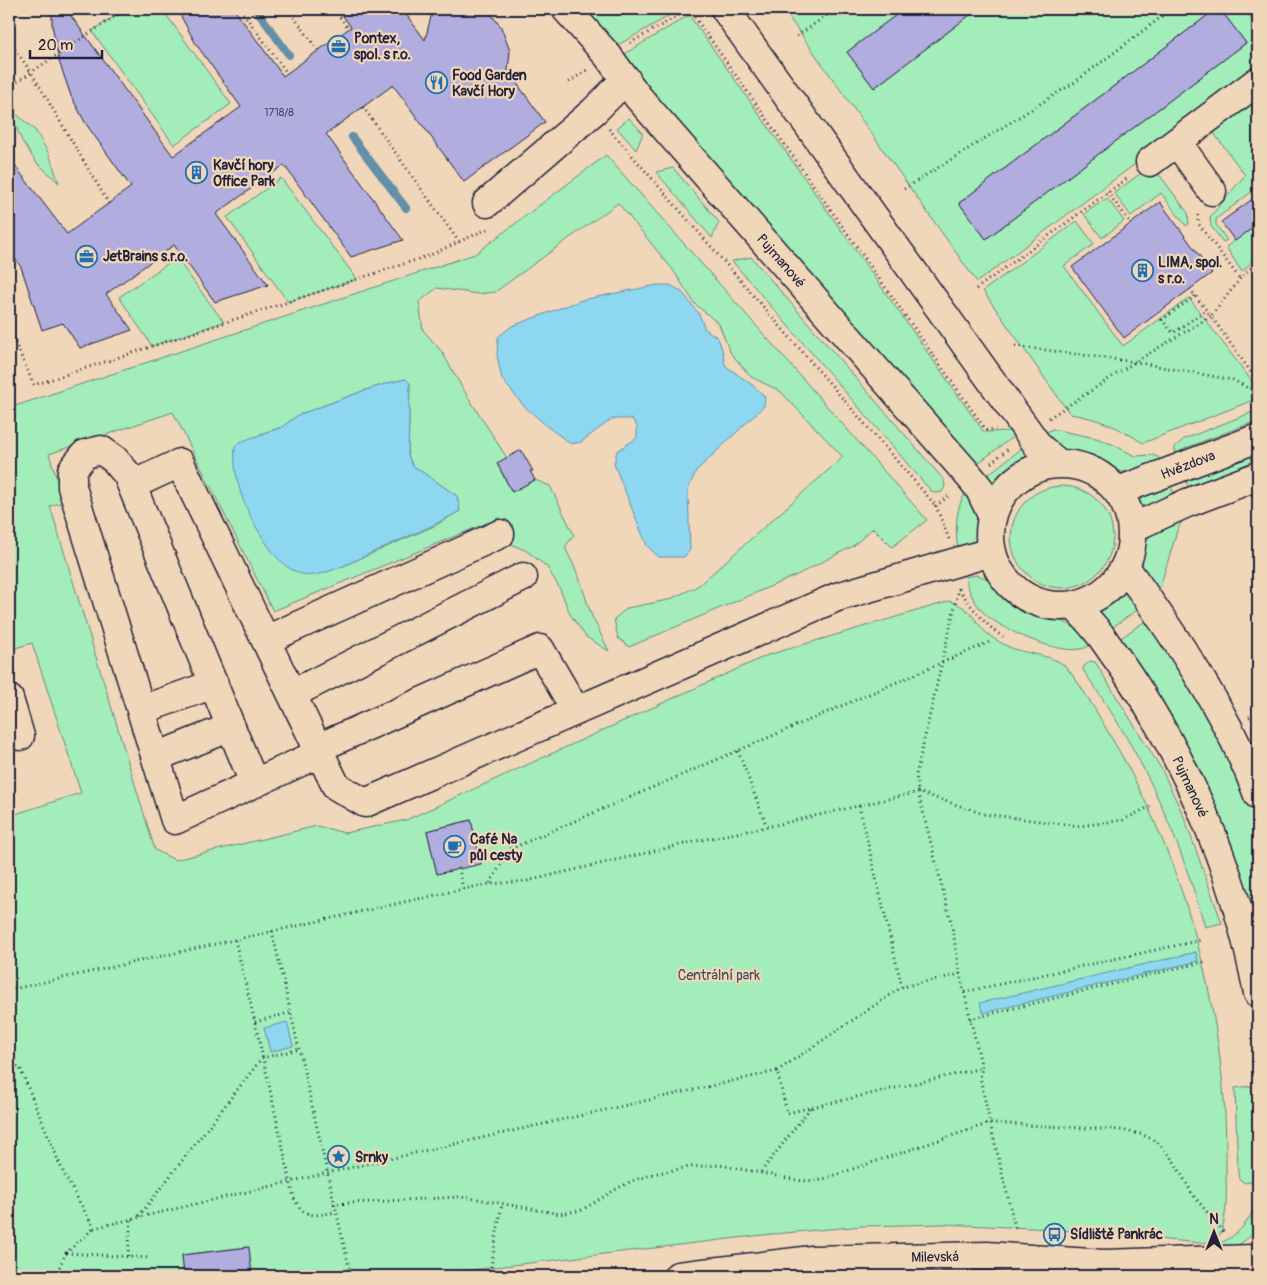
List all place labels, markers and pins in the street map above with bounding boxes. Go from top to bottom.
place label: Pontex, spol. s r.o. [354,30,411,63]
office icon: Pontex, spol. s r.o. [326,34,350,58]
place label: Food Garden Kavčí Hory [452,67,527,100]
restaurant icon: Food Garden Kavčí Hory [424,71,448,95]
place label: Kavčí hory Office Park [213,157,275,190]
building icon: Kavčí hory Office Park [185,161,209,185]
office icon: JetBrains s.r.o. [75,244,99,268]
place label: JetBrains s.r.o. [103,248,188,265]
place label: LIMA, spol. s r.o. [1158,254,1222,287]
building icon: LIMA, spol. s r.o. [1130,258,1154,282]
place label: Café Na půl cesty [470,831,522,864]
cafe icon: Café Na půl cesty [442,835,466,859]
place icon: Srnky [327,1145,351,1169]
place label: Srnky [355,1149,388,1166]
bus stop icon: Sídliště Pankrác [1042,1222,1066,1246]
place label: Sídliště Pankrác [1070,1226,1163,1243]

